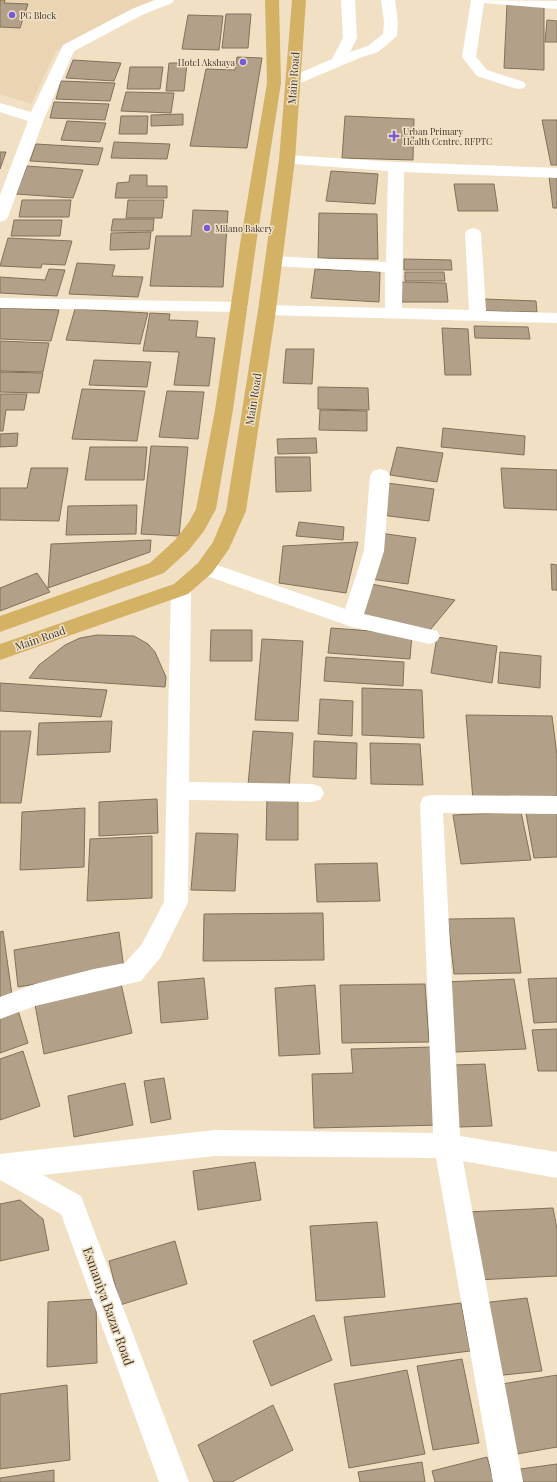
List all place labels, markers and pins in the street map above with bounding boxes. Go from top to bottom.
place label: PG Block [20,9,56,21]
marker: PG Block [7,10,17,20]
place label: Hotel Akshaya [178,56,236,68]
marker: Hotel Akshaya [238,57,248,67]
place label: Urban Primary Health Centre, RFPTC [403,125,492,147]
marker: Urban Primary Health Centre, RFPTC [388,130,400,142]
place label: Milano Bakery [215,222,273,234]
marker: Milano Bakery [202,223,212,233]

